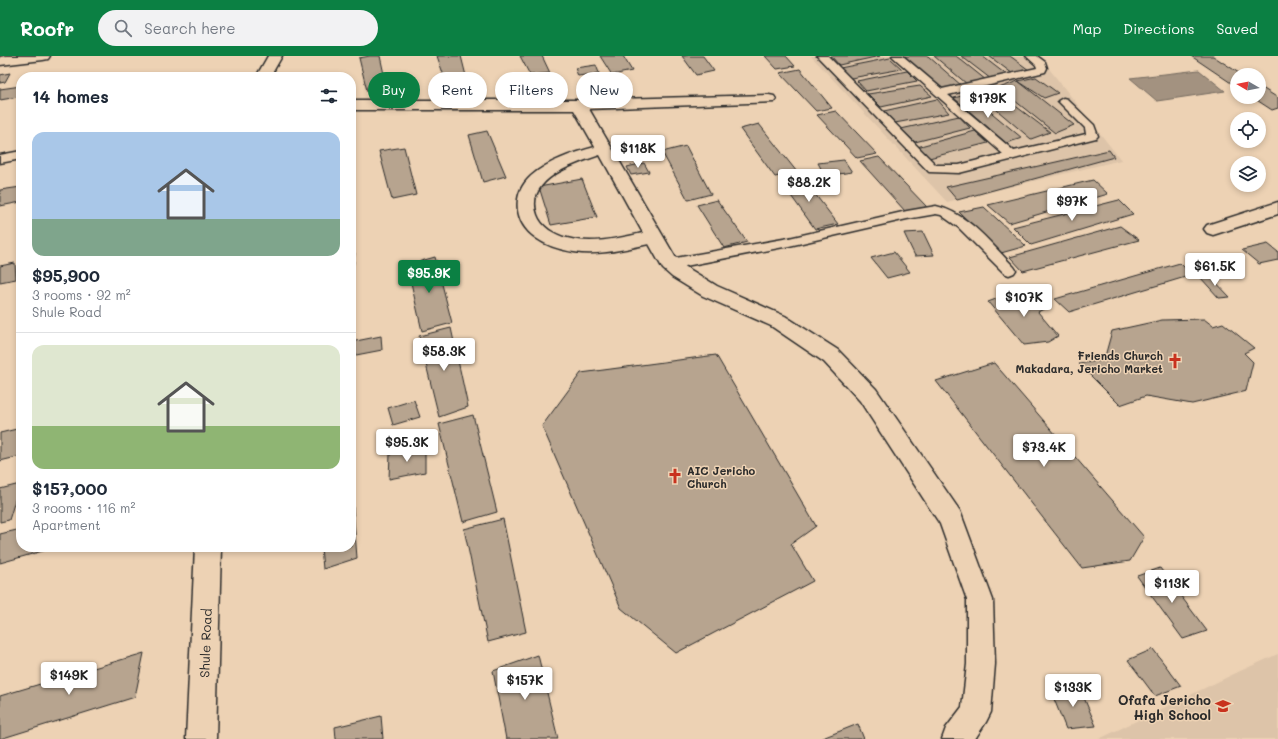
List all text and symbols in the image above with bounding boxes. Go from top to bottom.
search box [98,10,378,46]
text: Roofr [20,16,74,41]
icon: search [112,17,134,39]
text: Search here [144,18,236,38]
text: Map [1073,19,1101,38]
text: Directions [1123,19,1194,38]
text: Saved [1216,19,1258,38]
north arrow [1230,68,1266,104]
map controls [1230,68,1266,192]
chip: Buy [368,72,420,108]
chip: Rent [428,72,487,108]
chip: Filters [495,72,568,108]
chip: New [576,72,633,108]
text: 14 homes [32,85,109,107]
icon: filters [318,85,340,107]
pin: $179K [960,85,1016,119]
text: $179K [969,89,1007,106]
button: locate [1230,112,1266,148]
pin: $118K [610,135,666,169]
text: $118K [620,139,656,156]
button: layers [1230,156,1266,192]
icon: home [150,158,222,230]
pin: $88.2K [776,169,842,203]
text: $88.2K [787,173,831,190]
pin: $97K [1048,188,1096,222]
text: $97K [1056,192,1088,209]
pin: $61.5K [1182,253,1248,287]
text: $61.5K [1194,257,1236,274]
pin: $95.9K [396,260,462,294]
text: $95,900 [32,264,100,286]
text: $95.9K [407,264,451,281]
pin: $107K [996,284,1052,318]
text: 3 rooms · 92 m² [32,286,131,303]
text: $107K [1005,288,1043,305]
text: Shule Road [32,303,102,320]
pin: $58.3K [411,338,477,372]
text: $58.3K [422,342,466,359]
place label: Friends Church Makadara, Jericho Market [1016,348,1163,376]
church icon: Friends Church Makadara, Jericho Market [1166,352,1184,370]
icon: home [150,371,222,443]
pin: $95.3K [374,429,440,463]
text: $95.3K [385,433,429,450]
pin: $73.4K [1011,434,1077,468]
text: $73.4K [1022,438,1066,455]
place label: AIC Jericho Church [687,463,756,491]
church icon: AIC Jericho Church [666,467,684,485]
text: $157,000 [32,477,107,499]
text: 3 rooms · 116 m² [32,499,135,516]
text: Apartment [32,516,101,533]
pin: $113K [1144,570,1200,604]
text: $113K [1154,574,1190,591]
street label: Shule Road [195,608,215,678]
pin: $149K [41,662,97,696]
text: $149K [50,666,88,683]
pin: $157K [497,667,553,701]
text: $157K [506,671,544,688]
pin: $133K [1045,674,1101,708]
text: $133K [1054,678,1092,695]
place label: Ofafa Jericho High School [1118,691,1211,723]
school or university icon: Ofafa Jericho High School [1214,697,1232,715]

